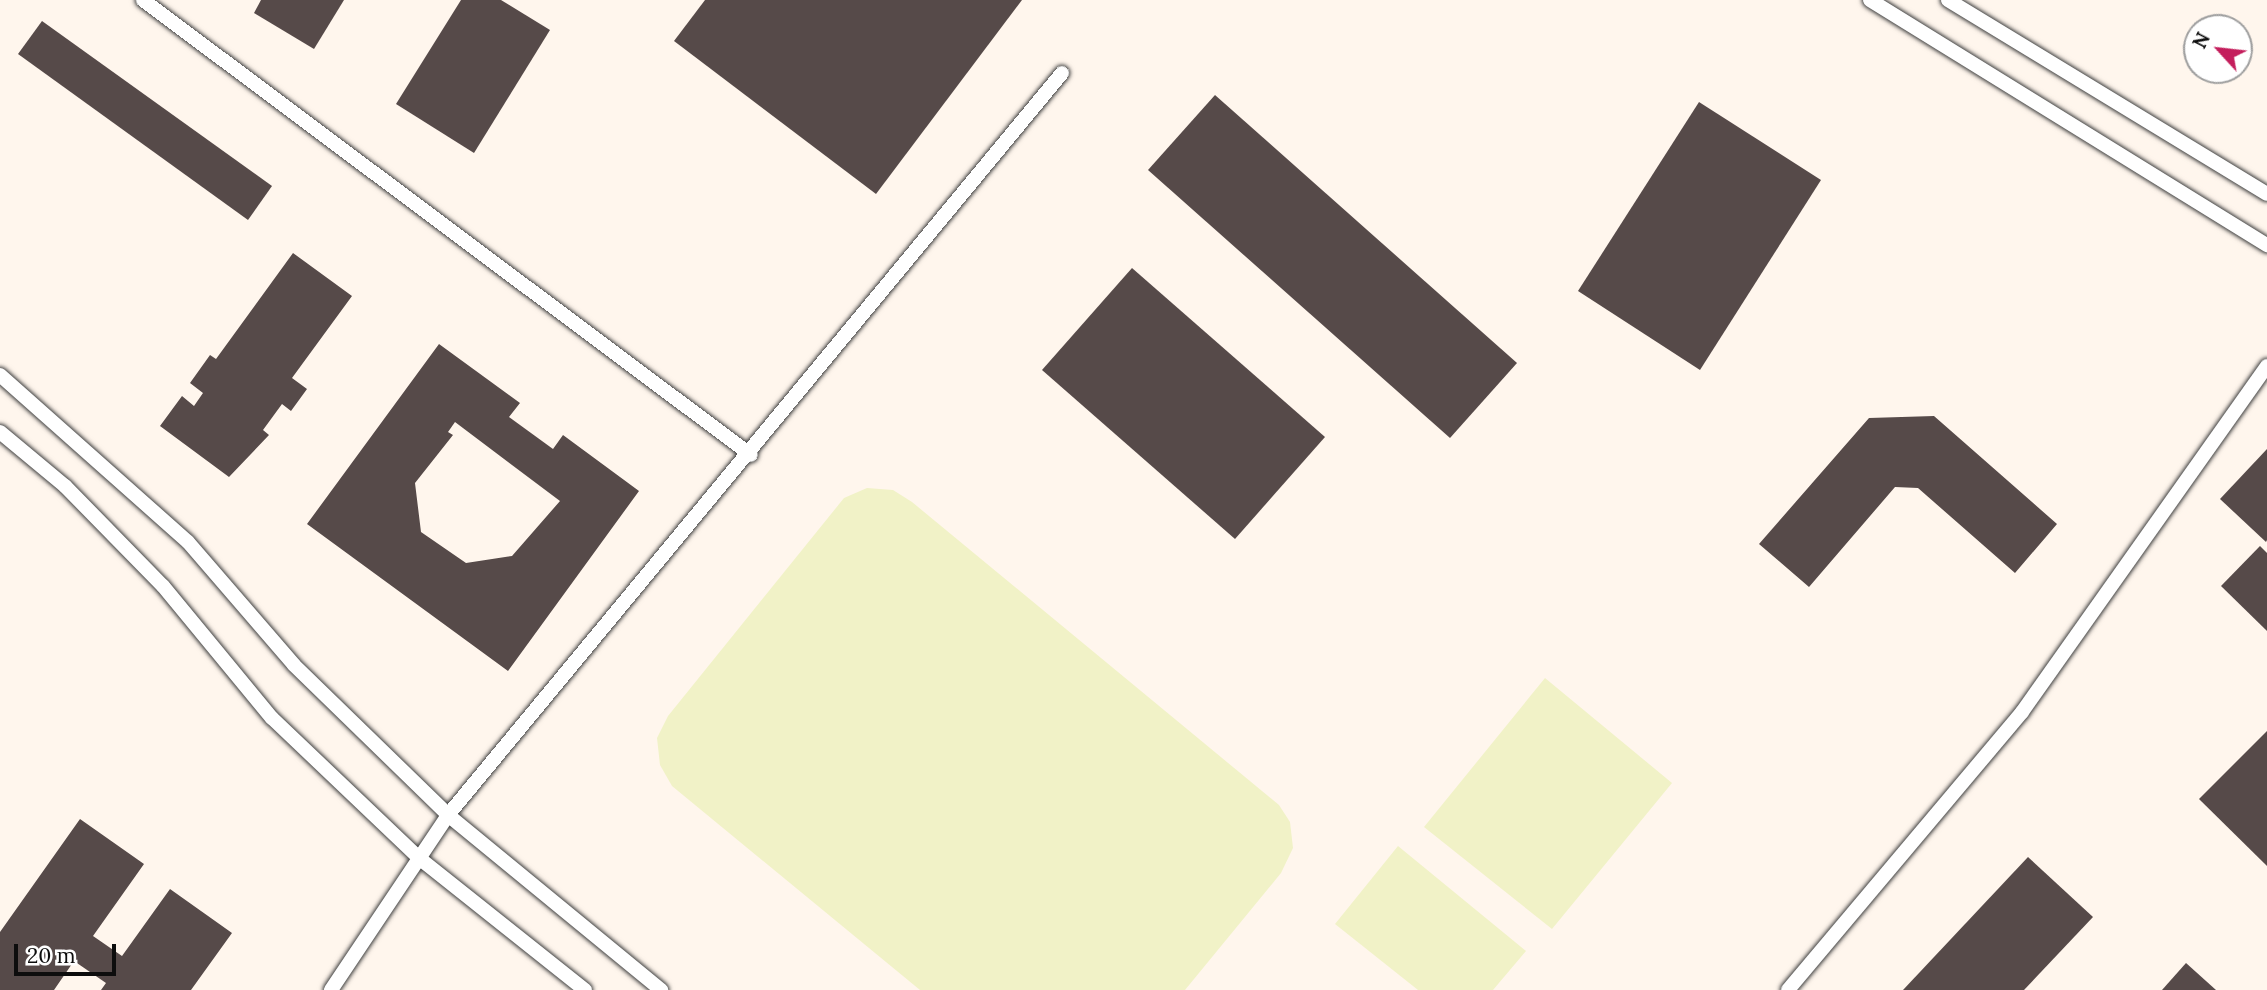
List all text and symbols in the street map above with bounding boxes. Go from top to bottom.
north arrow [2183,14,2253,84]
text: N [2187,28,2215,52]
scale bar [18,930,119,974]
text: 20 m [27,942,76,969]

